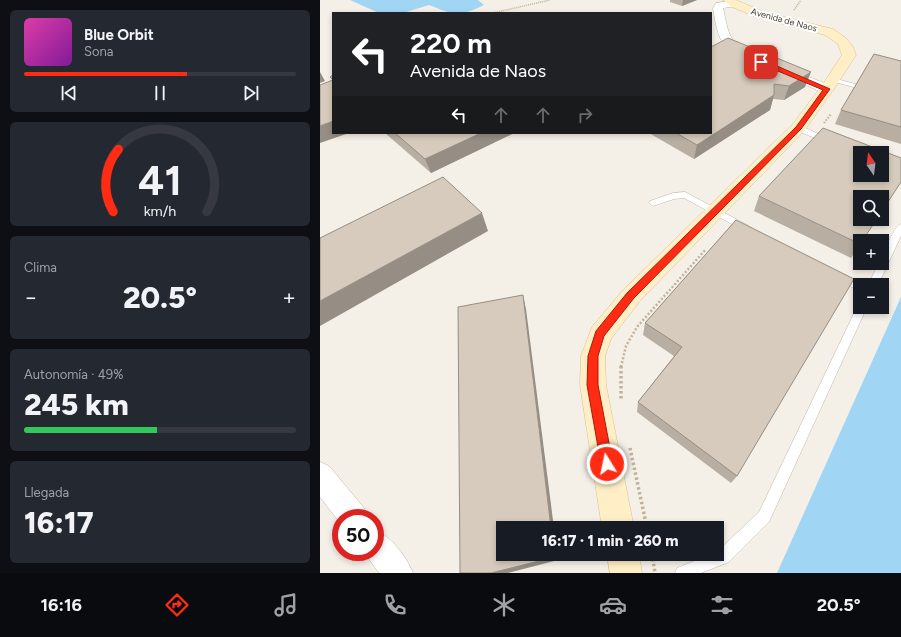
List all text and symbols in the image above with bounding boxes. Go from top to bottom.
street label: Avenida de Naos [750,5,818,34]
text: Blue Orbit [84,26,154,44]
text: 220 m [410,26,492,60]
icon: left [344,28,396,80]
text: Sona [84,44,113,59]
pin [744,45,778,79]
icon: arrive [750,51,772,73]
text: Avenida de Naos [410,60,546,82]
icon: previous [58,82,80,104]
icon: pause [149,82,171,104]
icon: next [240,82,262,104]
icon: left [448,104,470,126]
icon: ahead [490,104,512,126]
icon: ahead [532,104,554,126]
icon: right [574,104,596,126]
north arrow [853,146,889,182]
map controls [853,146,889,314]
text: 41 [138,155,182,205]
button: search [853,190,889,226]
text: km/h [144,202,176,220]
button: + [853,234,889,270]
text: Clima [24,260,57,275]
button: − [853,278,889,314]
text: 20.5° [123,279,197,316]
text: − [24,284,38,311]
text: + [282,284,296,311]
text: Autonomía · 49% [24,367,123,382]
text: 245 km [24,386,129,423]
position arrow [586,443,628,485]
text: Llegada [24,485,69,500]
text: 16:17 [24,504,94,541]
speed limit sign: 50 [332,509,384,561]
text: 16:17 · 1 min · 260 m [542,532,678,550]
icon: directions [163,591,191,619]
icon: music [272,591,300,619]
icon: phone [381,591,409,619]
icon: climate [490,591,518,619]
icon: car [599,591,627,619]
icon: filters [708,591,736,619]
text: 16:16 [40,594,82,616]
text: 20.5° [817,594,860,616]

